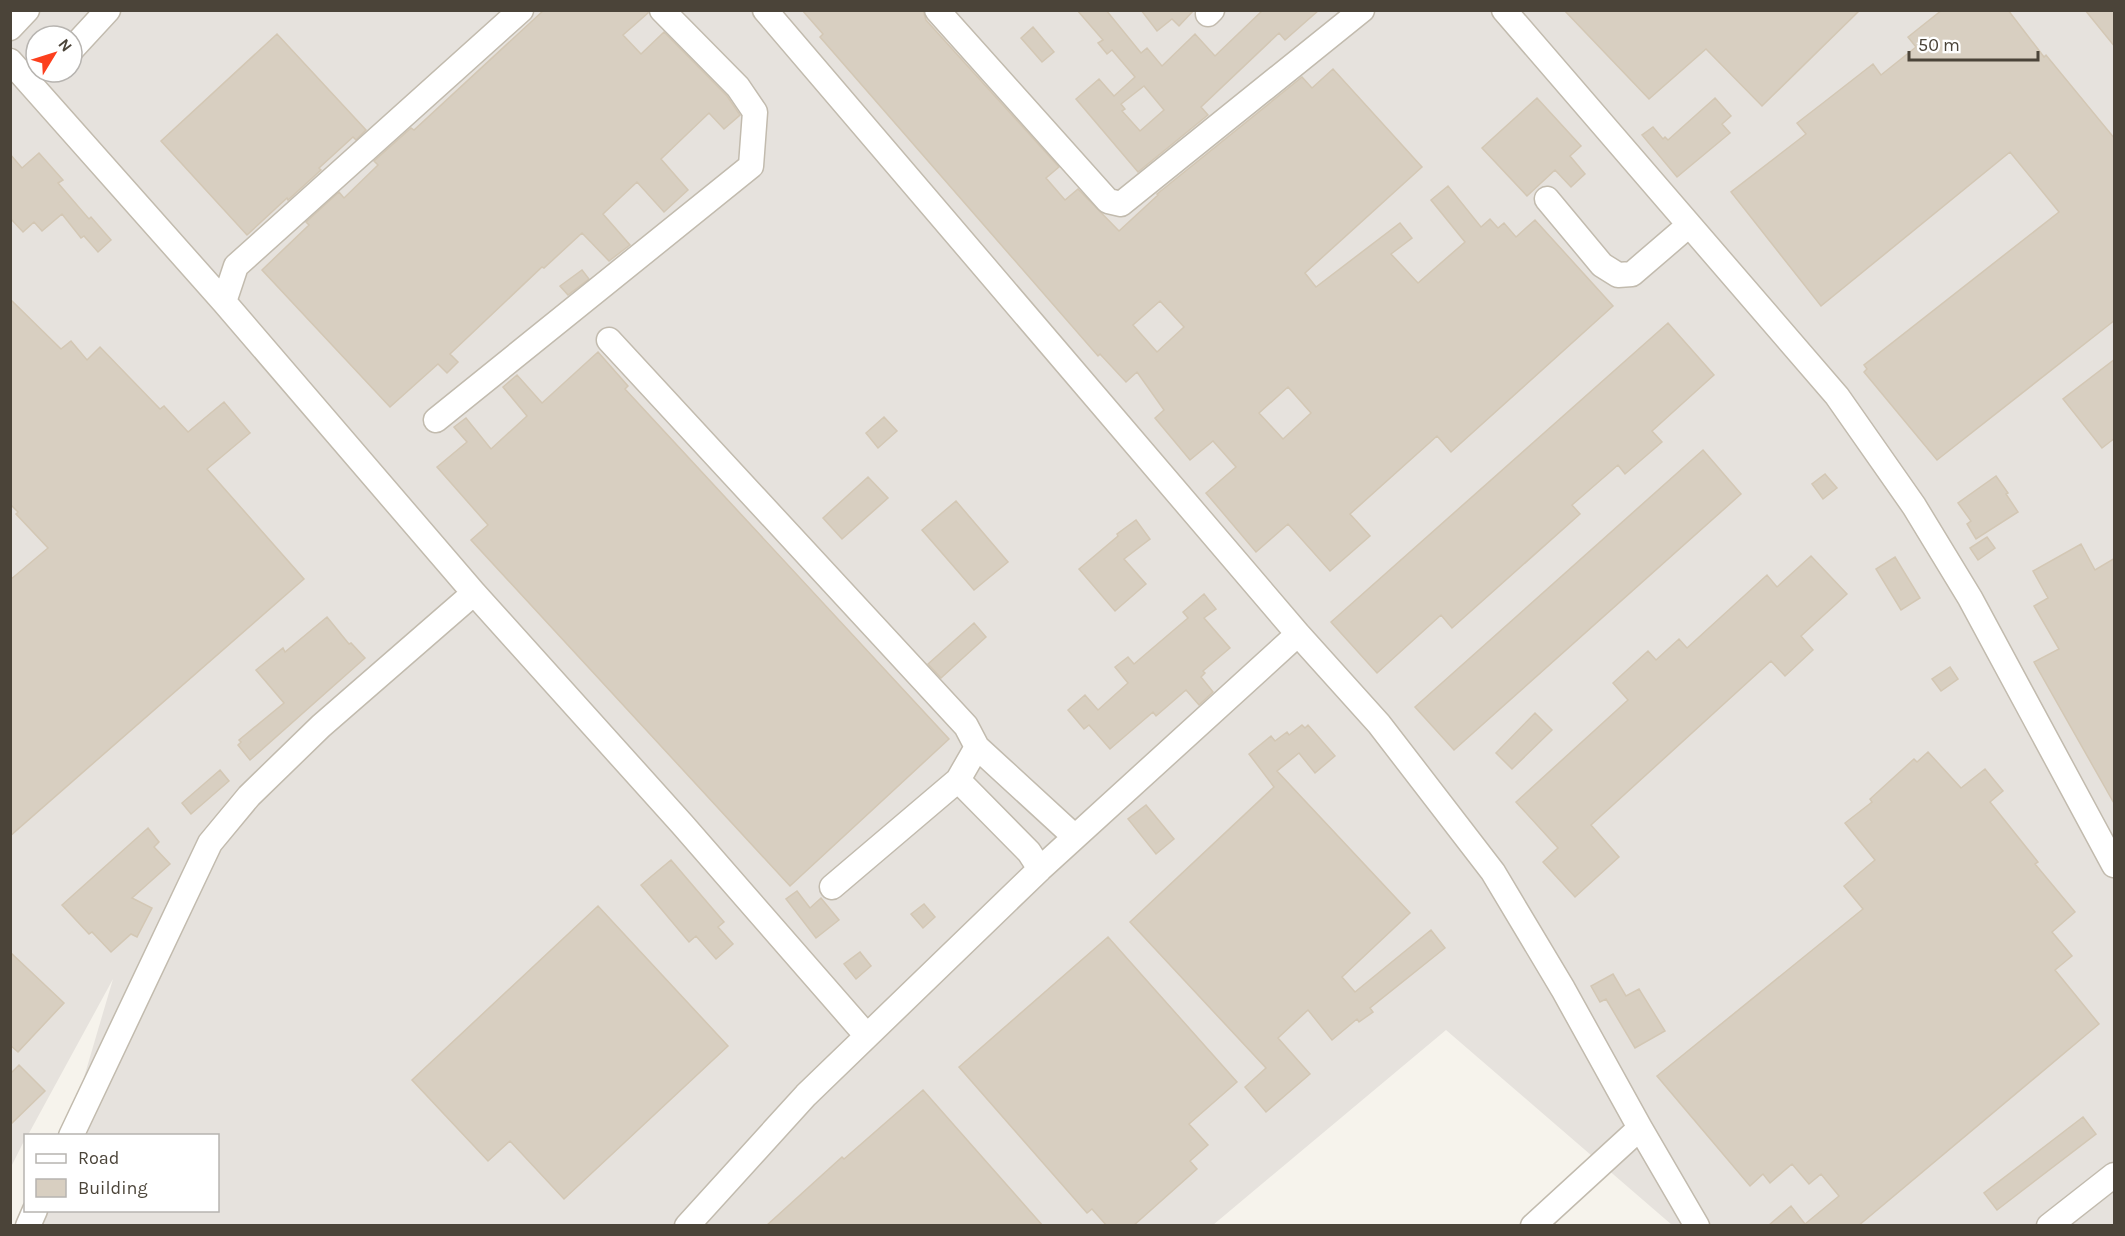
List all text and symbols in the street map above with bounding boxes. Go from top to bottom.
north arrow [24,24,84,84]
scale bar [1909,24,2038,62]
text: 50 m [1918,34,1960,56]
text: N [54,35,76,55]
legend [24,1134,219,1212]
text: Road [78,1147,119,1169]
text: Building [78,1177,148,1199]

